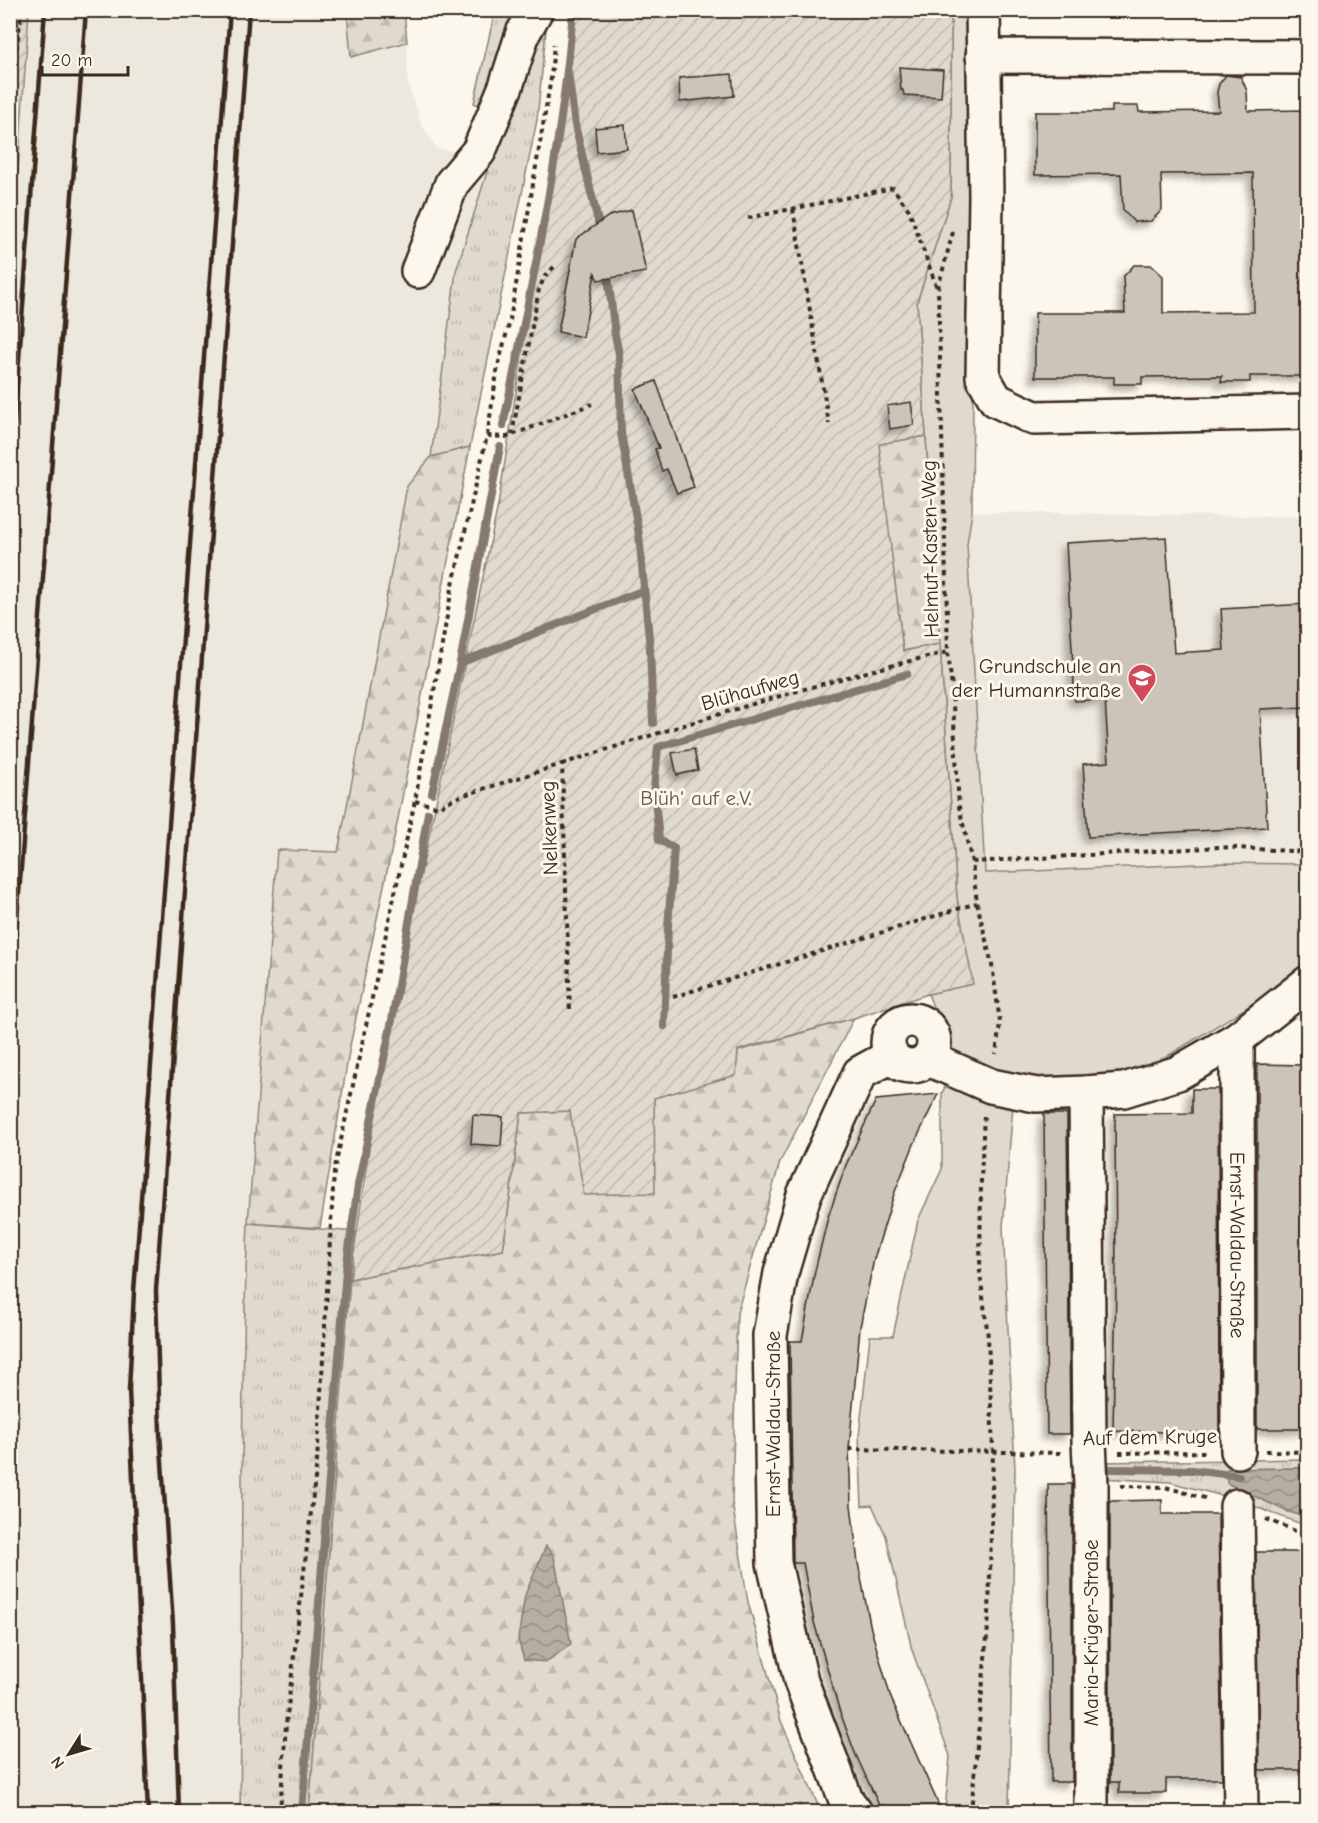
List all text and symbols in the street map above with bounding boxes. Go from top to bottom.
scale bar [42,39,128,77]
text: 20 m [51,50,92,71]
street label: Helmut-Kasten-Weg [916,460,944,638]
place label: Grundschule an der Humannstraße [952,654,1121,702]
school or university icon: Grundschule an der Humannstraße [1126,662,1158,704]
street label: Blühaufweg [698,665,802,715]
street label: Nelkenweg [535,780,563,876]
park label: Blüh' auf e.V. [640,786,752,810]
street label: Ernst-Waldau-Straße [1225,1152,1250,1338]
street label: Ernst-Waldau-Straße [761,1331,785,1517]
street label: Auf dem Kruge [1083,1424,1217,1450]
street label: Maria-Krüger-Straße [1079,1539,1103,1727]
north arrow [39,1724,99,1784]
text: N [47,1753,68,1772]

